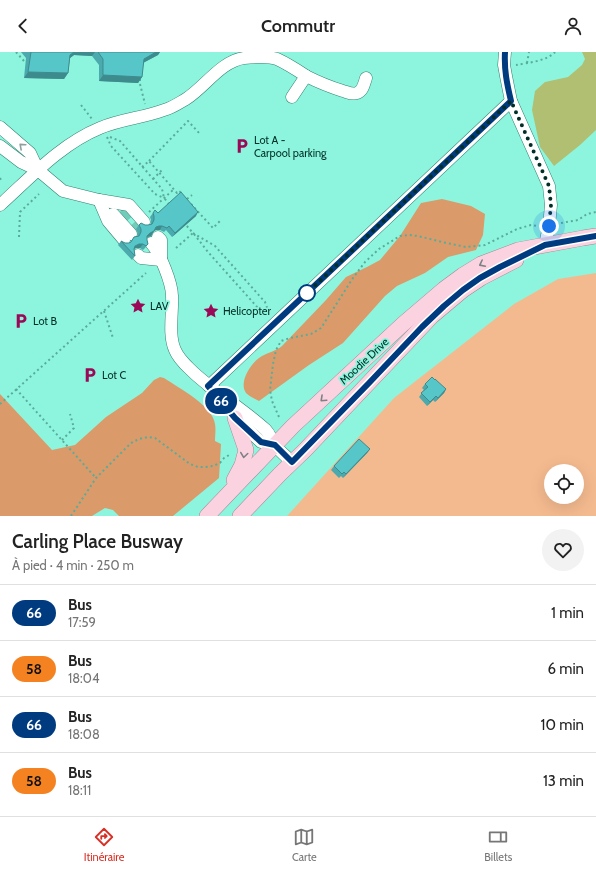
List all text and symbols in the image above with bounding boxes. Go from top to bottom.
icon: back [12,15,34,37]
text: Commutr [261,15,335,37]
icon: person [562,15,584,37]
place label: Lot A - Carpool parking [254,133,327,160]
parking icon: Lot A - Carpool parking [233,137,251,155]
one-way arrow [19,143,27,151]
your location [539,216,559,236]
one-way arrow [479,260,486,267]
unlabelled marker [298,284,316,302]
place icon: LAV [129,297,147,315]
place label: LAV [150,299,169,313]
place icon: Helicopter [202,302,220,320]
place label: Helicopter [223,304,271,318]
parking icon: Lot B [12,312,30,330]
place label: Lot B [33,314,58,328]
street label: Moodie Drive [337,334,392,387]
parking icon: Lot C [81,366,99,384]
place label: Lot C [102,368,127,382]
line badge: 66 [203,388,239,414]
text: 66 [213,392,229,410]
one-way arrow [320,394,328,401]
one-way arrow [240,452,249,458]
map controls [544,464,584,504]
button: locate [544,464,584,504]
button: heart [542,529,584,571]
text: Carling Place Busway [12,530,183,553]
text: À pied · 4 min · 250 m [12,557,134,573]
text: Bus [68,596,92,614]
text: 66 [26,604,42,622]
text: 1 min [551,604,584,622]
text: 17:59 [68,614,96,630]
text: Bus [68,652,92,670]
text: 58 [26,660,42,678]
text: 6 min [547,660,584,678]
text: 18:04 [68,670,99,686]
text: Bus [68,708,92,726]
text: 66 [26,716,42,734]
text: 10 min [541,716,584,734]
text: 18:08 [68,726,100,742]
text: Bus [68,764,92,782]
text: 58 [26,772,42,790]
text: 13 min [543,772,584,790]
text: 18:11 [68,782,91,798]
tab: Itinéraire [84,826,124,864]
tab: Carte [292,826,317,864]
tab: Billets [484,826,512,864]

